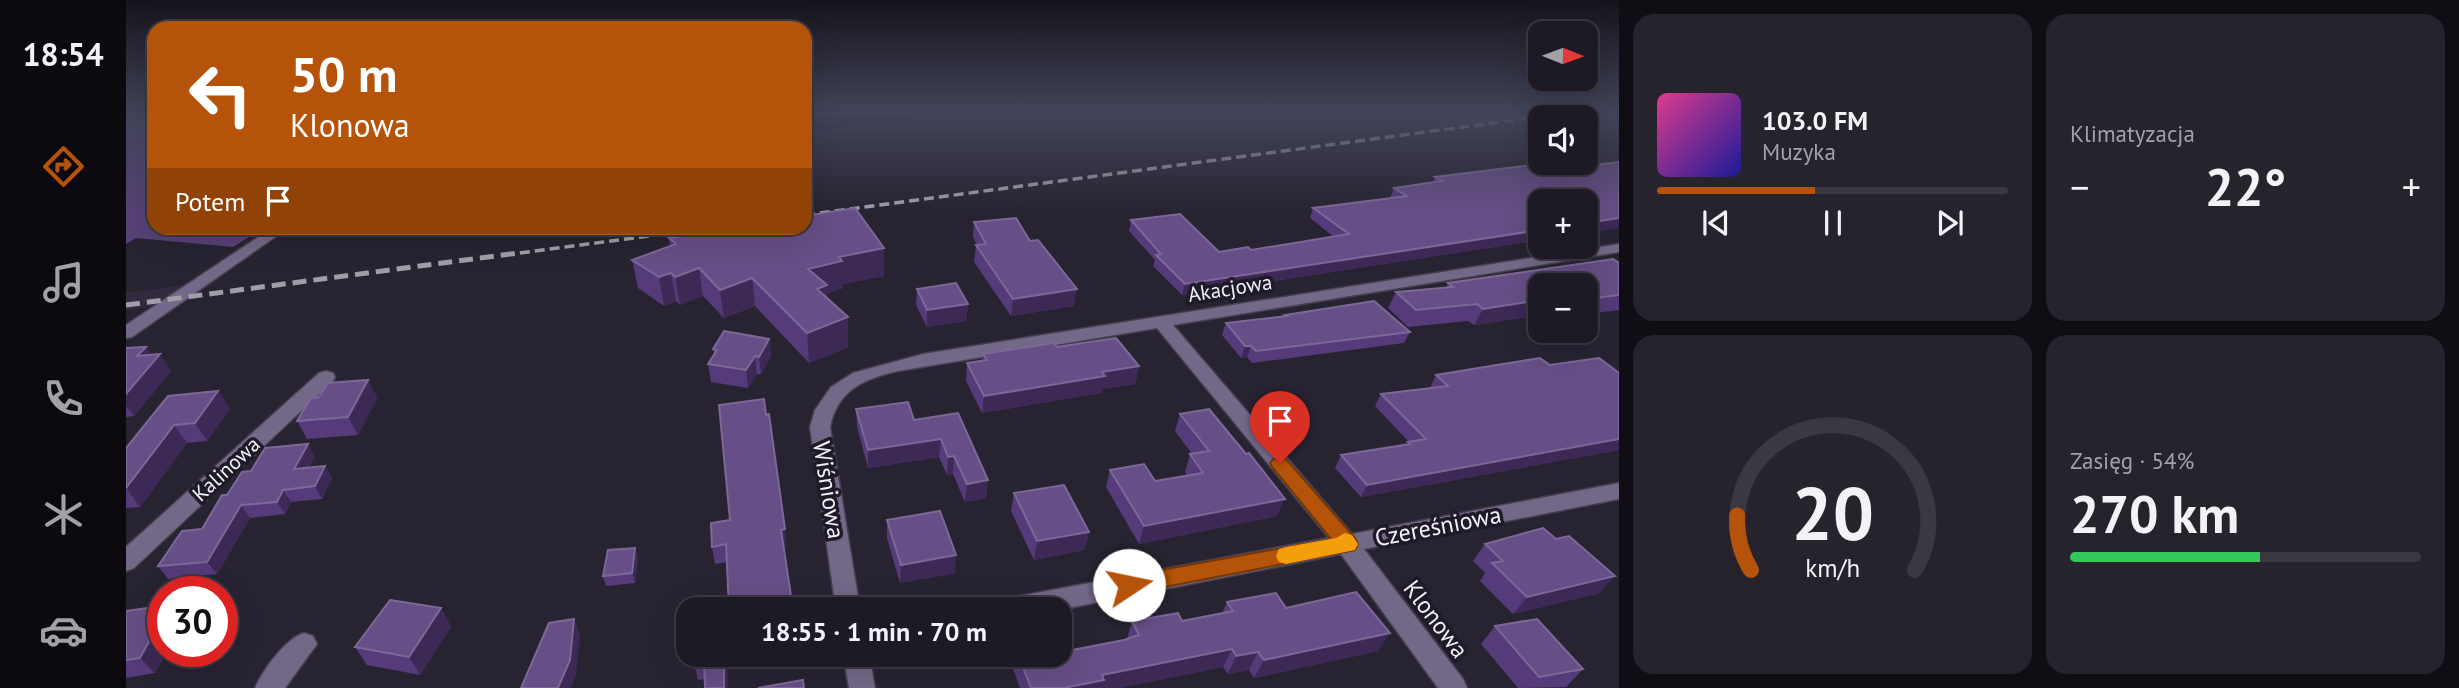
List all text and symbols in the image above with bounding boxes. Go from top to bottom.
north arrow [1528,21,1598,91]
map controls [1528,21,1598,343]
text: 18:54 [22,33,104,75]
text: 50 m [290,42,397,106]
icon: left [175,49,266,140]
text: Klonowa [290,104,410,146]
text: 103.0 FM [1762,104,1868,137]
button: sound [1528,105,1598,175]
text: Klimatyzacja [2070,119,2195,148]
text: Muzyka [1762,137,1836,166]
icon: directions [39,142,88,191]
text: 22° [2205,153,2286,220]
text: − [2070,162,2089,211]
text: + [2402,162,2421,211]
icon: arrive [259,182,297,220]
text: Potem [175,185,245,218]
button: + [1528,189,1598,259]
icon: previous [1697,204,1735,242]
icon: pause [1814,204,1852,242]
icon: next [1931,204,1969,242]
icon: music [39,258,88,307]
street label: Akacjowa [1186,268,1274,308]
button: − [1528,273,1598,343]
icon: phone [39,374,88,423]
pin [1250,391,1310,463]
icon: arrive [1261,402,1299,440]
street label: Kalinowa [187,431,265,507]
street label: Wiśniowa [806,439,852,541]
text: Zasięg · 54% [2070,446,2194,475]
text: 20 [1791,467,1874,561]
text: 270 km [2070,480,2239,547]
icon: climate [39,490,88,539]
street label: Czereśniowa [1372,499,1504,553]
position arrow [1092,548,1166,622]
text: km/h [1805,552,1860,584]
street label: Klonowa [1397,574,1475,664]
speed limit sign: 30 [147,576,238,667]
icon: car [39,606,88,655]
text: 18:55 · 1 min · 70 m [761,615,987,648]

